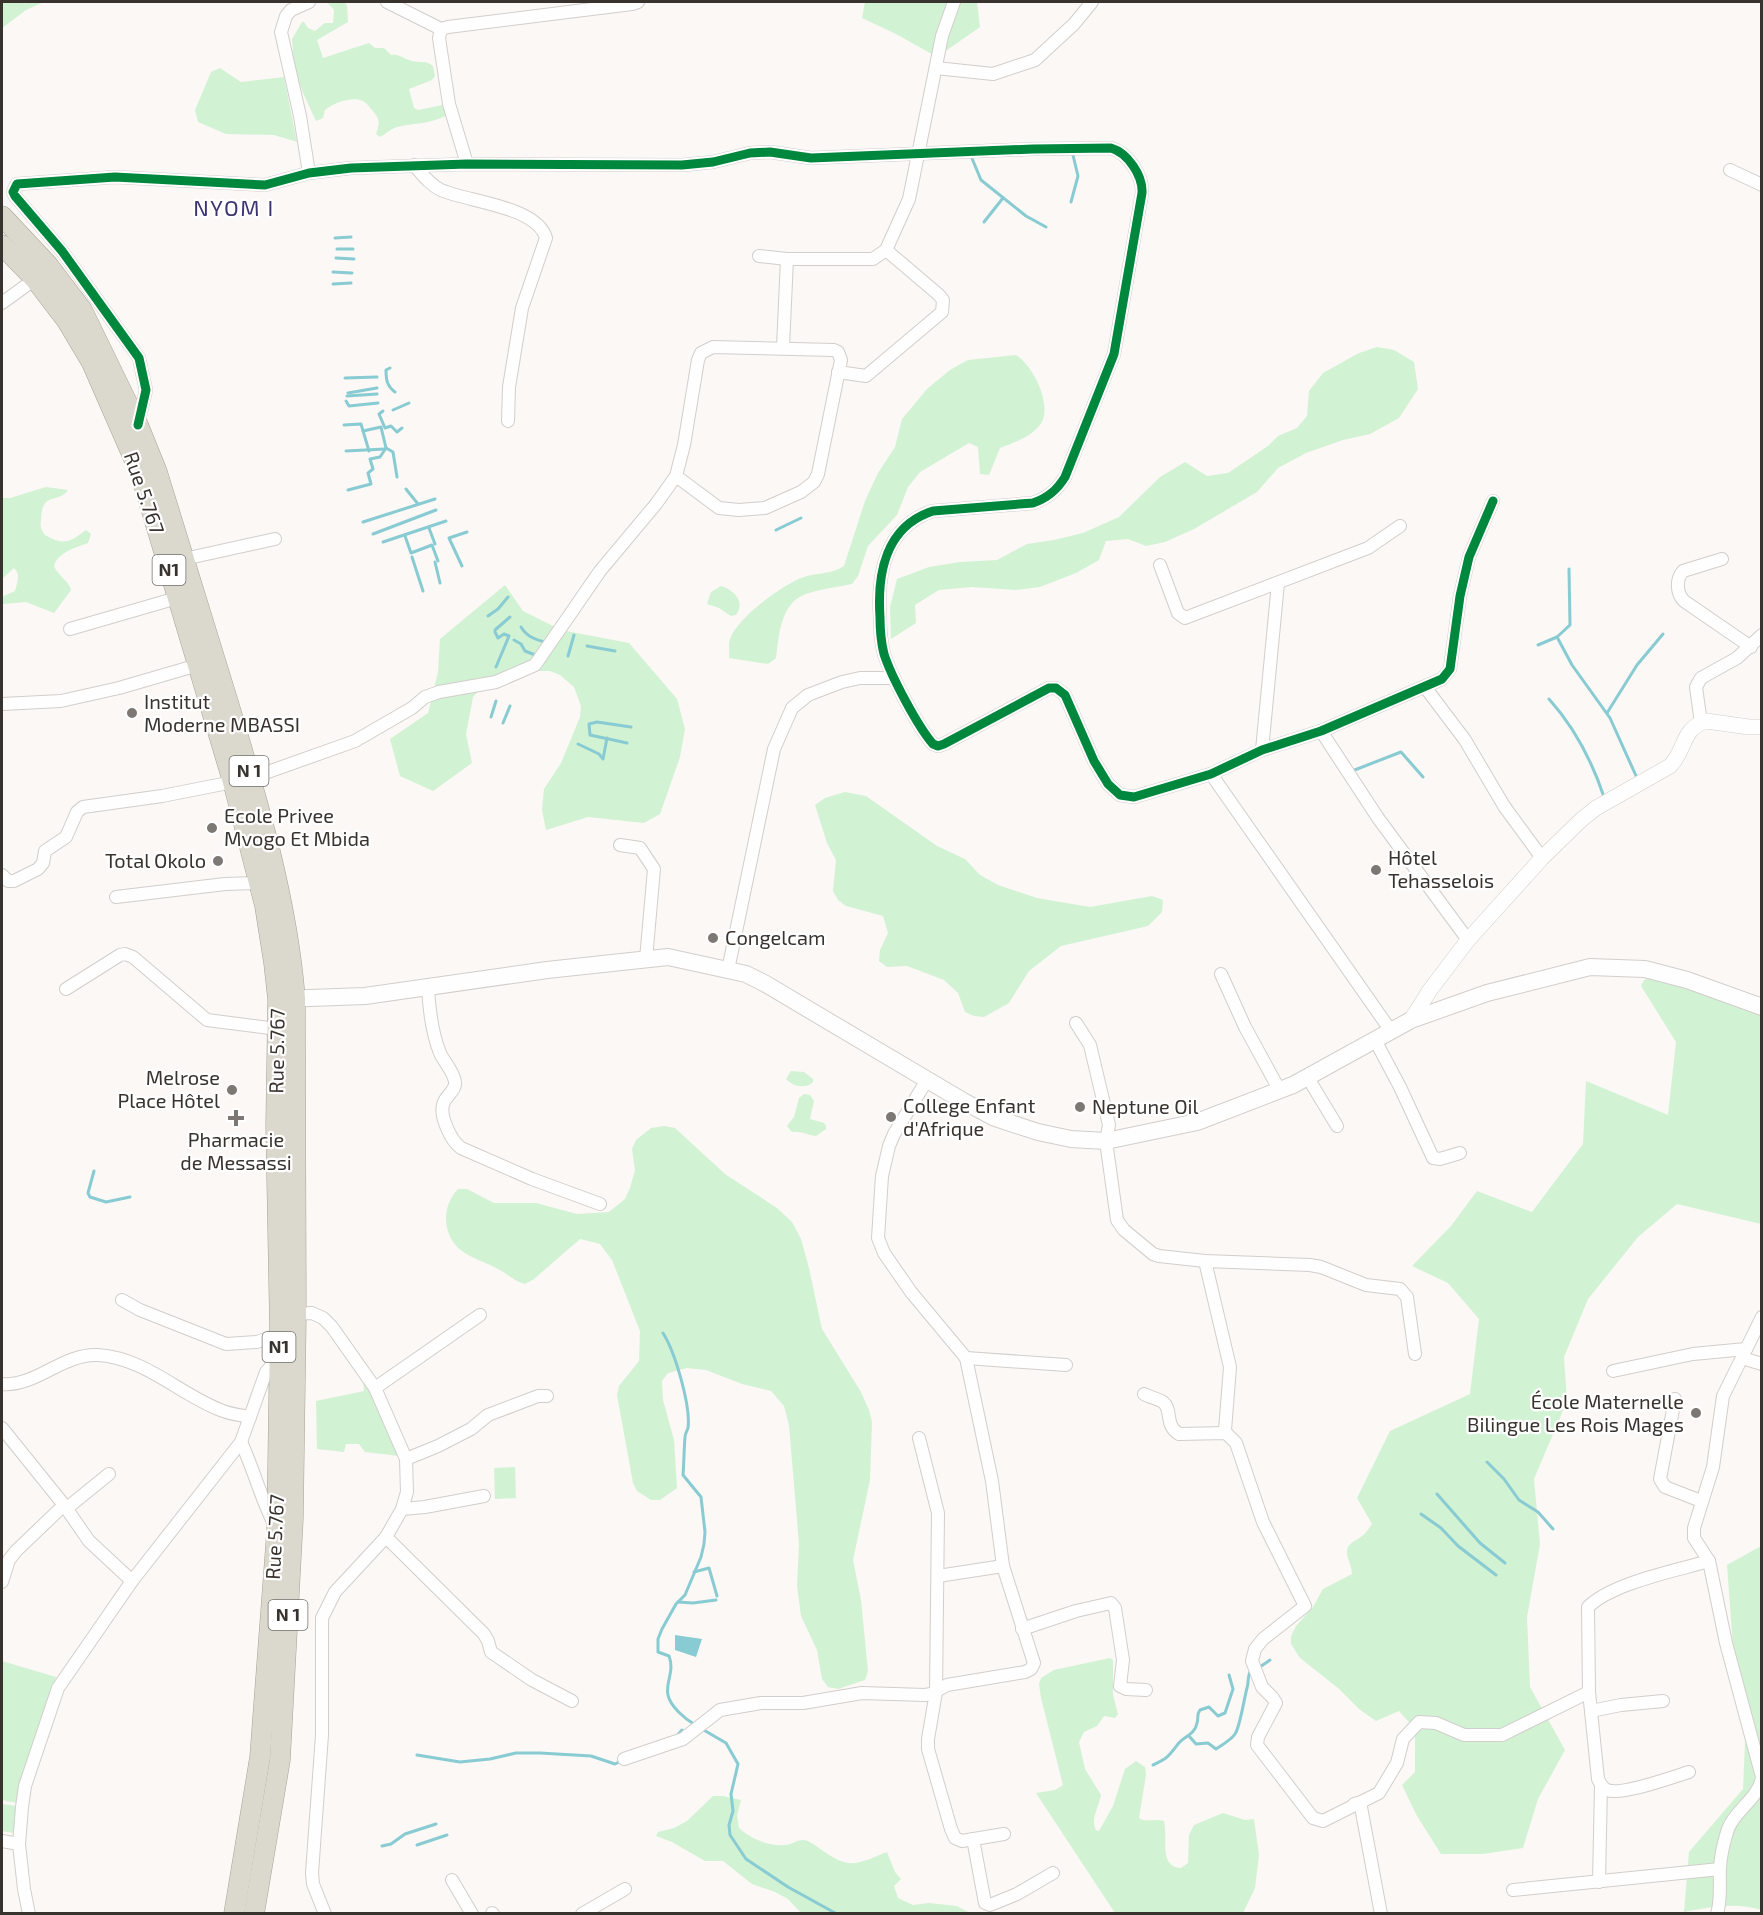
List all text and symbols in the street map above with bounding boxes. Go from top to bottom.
district label: NYOM I [193,194,275,220]
street label: Rue 5.767 [120,448,170,537]
road number: N1 [152,555,186,585]
place label: Institut Moderne MBASSI [144,689,300,736]
marker: Institut Moderne MBASSI [125,706,139,720]
road number: N 1 [230,756,268,786]
place label: Ecole Privee Mvogo Et Mbida [224,803,370,850]
marker: Ecole Privee Mvogo Et Mbida [205,821,219,835]
place label: Hôtel Tehasselois [1388,845,1494,892]
place label: Total Okolo [105,848,206,872]
marker: Total Okolo [211,854,225,868]
marker: Hôtel Tehasselois [1369,863,1383,877]
place label: Congelcam [725,925,825,949]
marker: Congelcam [706,931,720,945]
street label: Rue 5.767 [263,1008,289,1094]
place label: Melrose Place Hôtel [117,1065,220,1112]
marker: Melrose Place Hôtel [225,1083,239,1097]
place label: College Enfant d'Afrique [903,1093,1036,1140]
place label: Neptune Oil [1092,1094,1199,1118]
marker: Neptune Oil [1073,1100,1087,1114]
marker: College Enfant d'Afrique [884,1110,898,1124]
marker: Pharmacie de Messassi [229,1111,243,1125]
place label: Pharmacie de Messassi [180,1127,292,1174]
road number: N1 [262,1332,296,1362]
place label: École Maternelle Bilingue Les Rois Mages [1467,1389,1684,1436]
marker: École Maternelle Bilingue Les Rois Mages [1689,1406,1703,1420]
street label: Rue 5.767 [260,1494,288,1580]
road number: N 1 [268,1600,308,1630]

